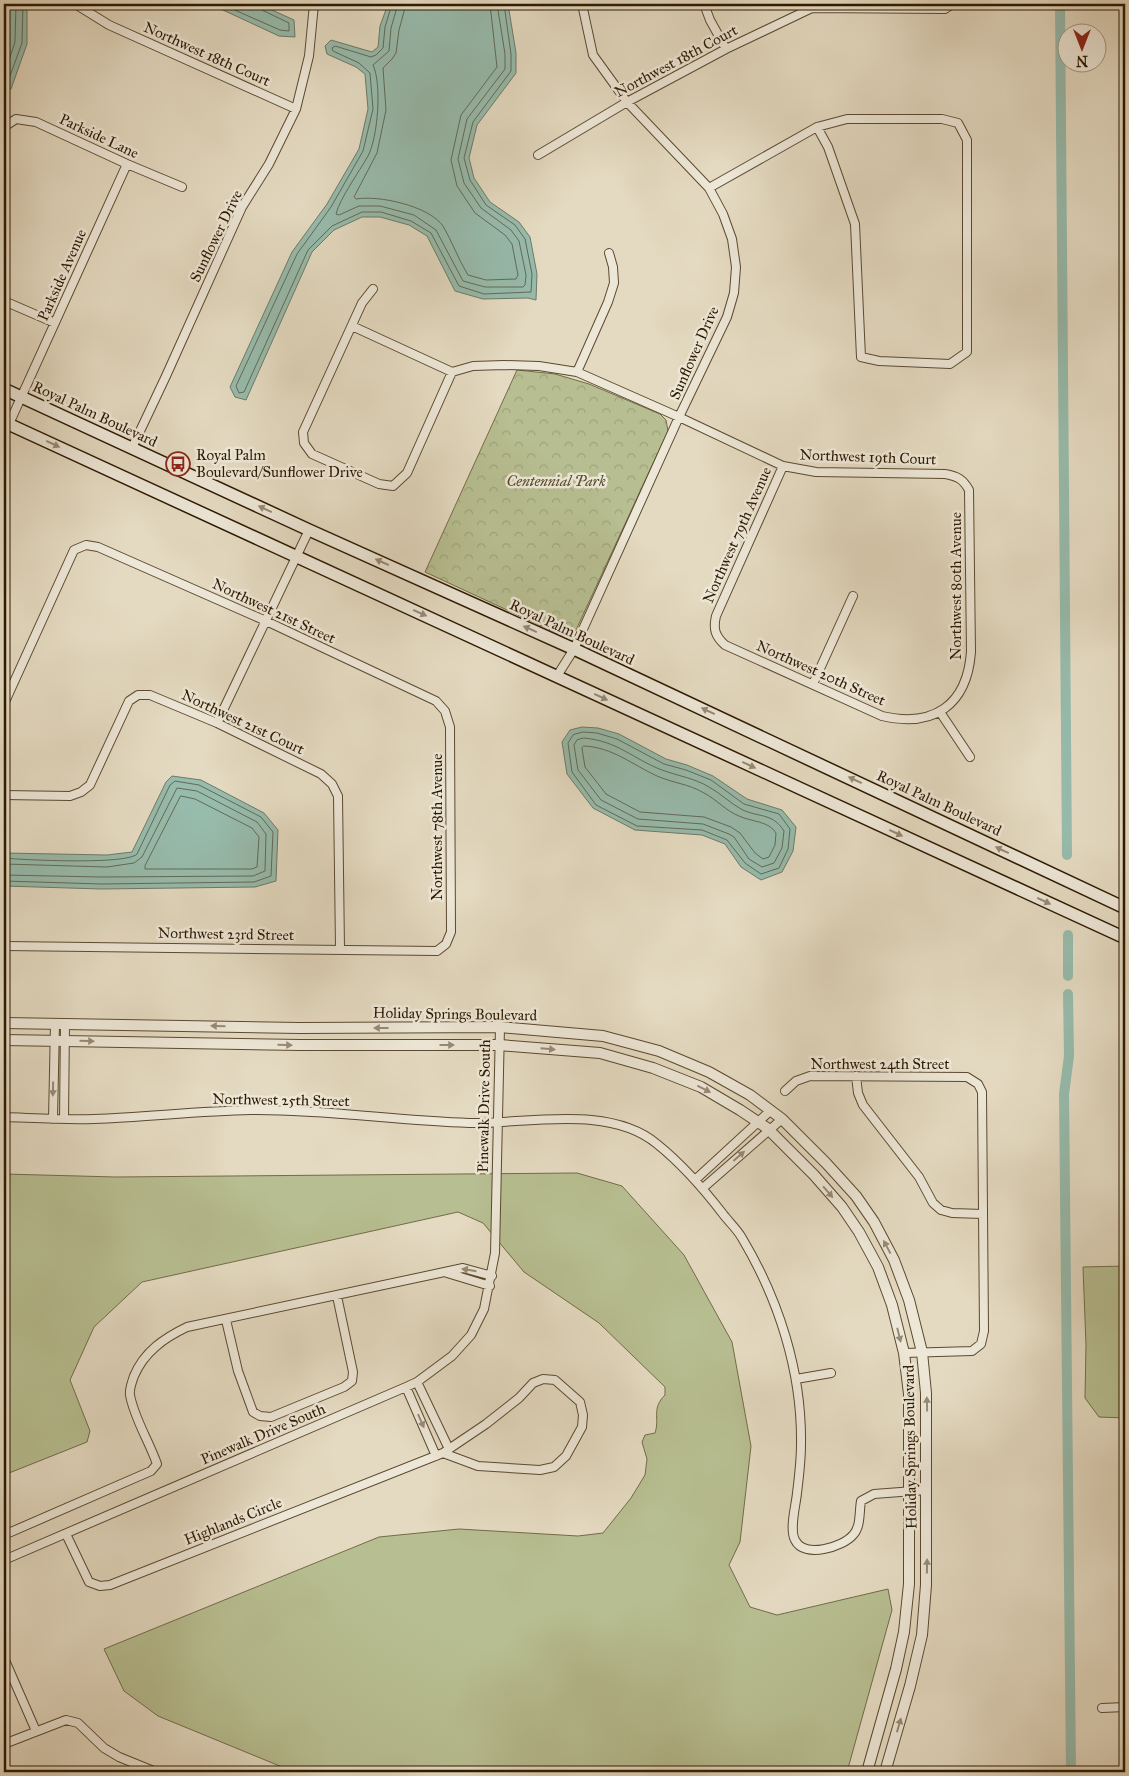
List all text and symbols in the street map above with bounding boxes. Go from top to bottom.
street label: Northwest 18th Court [141,18,274,90]
street label: Northwest 18th Court [611,21,741,101]
north arrow [1056,22,1106,72]
text: N [1076,52,1088,69]
street label: Parkside Lane [56,110,142,162]
street label: Sunflower Drive [186,187,246,285]
street label: Parkside Avenue [34,226,90,324]
street label: Sunflower Drive [665,304,723,402]
street label: Royal Palm Boulevard [30,377,161,451]
one-way arrow [46,441,60,449]
place label: Royal Palm Boulevard/Sunflower Drive [196,446,363,481]
street label: Northwest 19th Court [799,446,937,468]
bus stop icon: Royal Palm Boulevard/Sunflower Drive [165,451,191,477]
street label: Northwest 79th Avenue [699,464,775,606]
park label: Centennial Park [506,472,606,490]
one-way arrow [258,505,272,513]
street label: Northwest 80th Avenue [947,512,965,660]
one-way arrow [375,558,389,566]
street label: Northwest 21st Street [210,575,339,648]
street label: Royal Palm Boulevard [507,595,638,669]
one-way arrow [413,610,427,618]
one-way arrow [523,625,537,633]
street label: Northwest 20th Street [754,636,889,710]
street label: Northwest 21st Court [179,686,308,759]
one-way arrow [594,693,608,701]
one-way arrow [701,707,715,715]
street label: Northwest 78th Avenue [428,753,446,901]
one-way arrow [741,761,756,769]
street label: Royal Palm Boulevard [874,766,1005,840]
one-way arrow [848,776,862,784]
one-way arrow [889,830,903,838]
one-way arrow [995,845,1009,853]
one-way arrow [1037,897,1051,905]
street label: Northwest 23rd Street [158,924,295,944]
street label: Holiday Springs Boulevard [373,1004,538,1024]
one-way arrow [210,1022,226,1030]
one-way arrow [373,1024,389,1032]
one-way arrow [80,1037,96,1045]
street label: Pinewalk Drive South [474,1039,494,1173]
one-way arrow [277,1041,293,1049]
one-way arrow [440,1041,456,1049]
one-way arrow [540,1045,556,1053]
street label: Northwest 24th Street [810,1055,950,1073]
one-way arrow [49,1081,57,1097]
one-way arrow [696,1085,711,1093]
street label: Northwest 25th Street [212,1090,351,1110]
one-way arrow [733,1151,746,1162]
one-way arrow [822,1185,834,1197]
one-way arrow [883,1240,891,1255]
one-way arrow [460,1266,476,1274]
one-way arrow [896,1328,904,1343]
street label: Holiday Springs Boulevard [900,1364,920,1529]
one-way arrow [922,1395,930,1411]
street label: Pinewalk Drive South [198,1399,328,1468]
one-way arrow [417,1414,425,1428]
street label: Highlands Circle [182,1493,284,1549]
one-way arrow [923,1558,931,1574]
one-way arrow [895,1718,903,1733]

